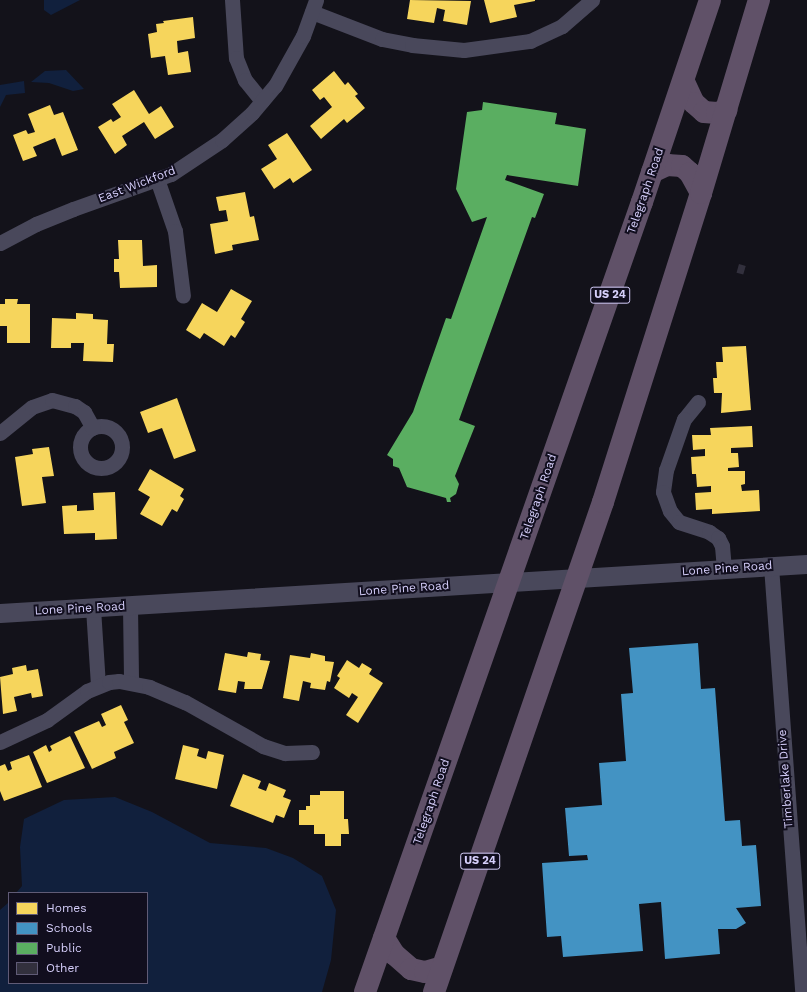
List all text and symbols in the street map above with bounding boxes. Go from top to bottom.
street label: Telegraph Road [625,146,667,236]
street label: East Wickford [96,164,178,206]
road number: US 24 [590,286,630,304]
street label: Telegraph Road [518,452,560,542]
street label: Lone Pine Road [681,559,773,579]
street label: Lone Pine Road [358,579,450,599]
street label: Lone Pine Road [34,599,126,619]
street label: Timberlake Drive [775,729,797,829]
street label: Telegraph Road [411,757,453,847]
road number: US 24 [460,852,500,870]
legend [8,892,148,984]
text: Homes [46,901,87,915]
text: Schools [46,921,92,935]
text: Public [46,941,82,955]
text: Other [46,961,79,975]

